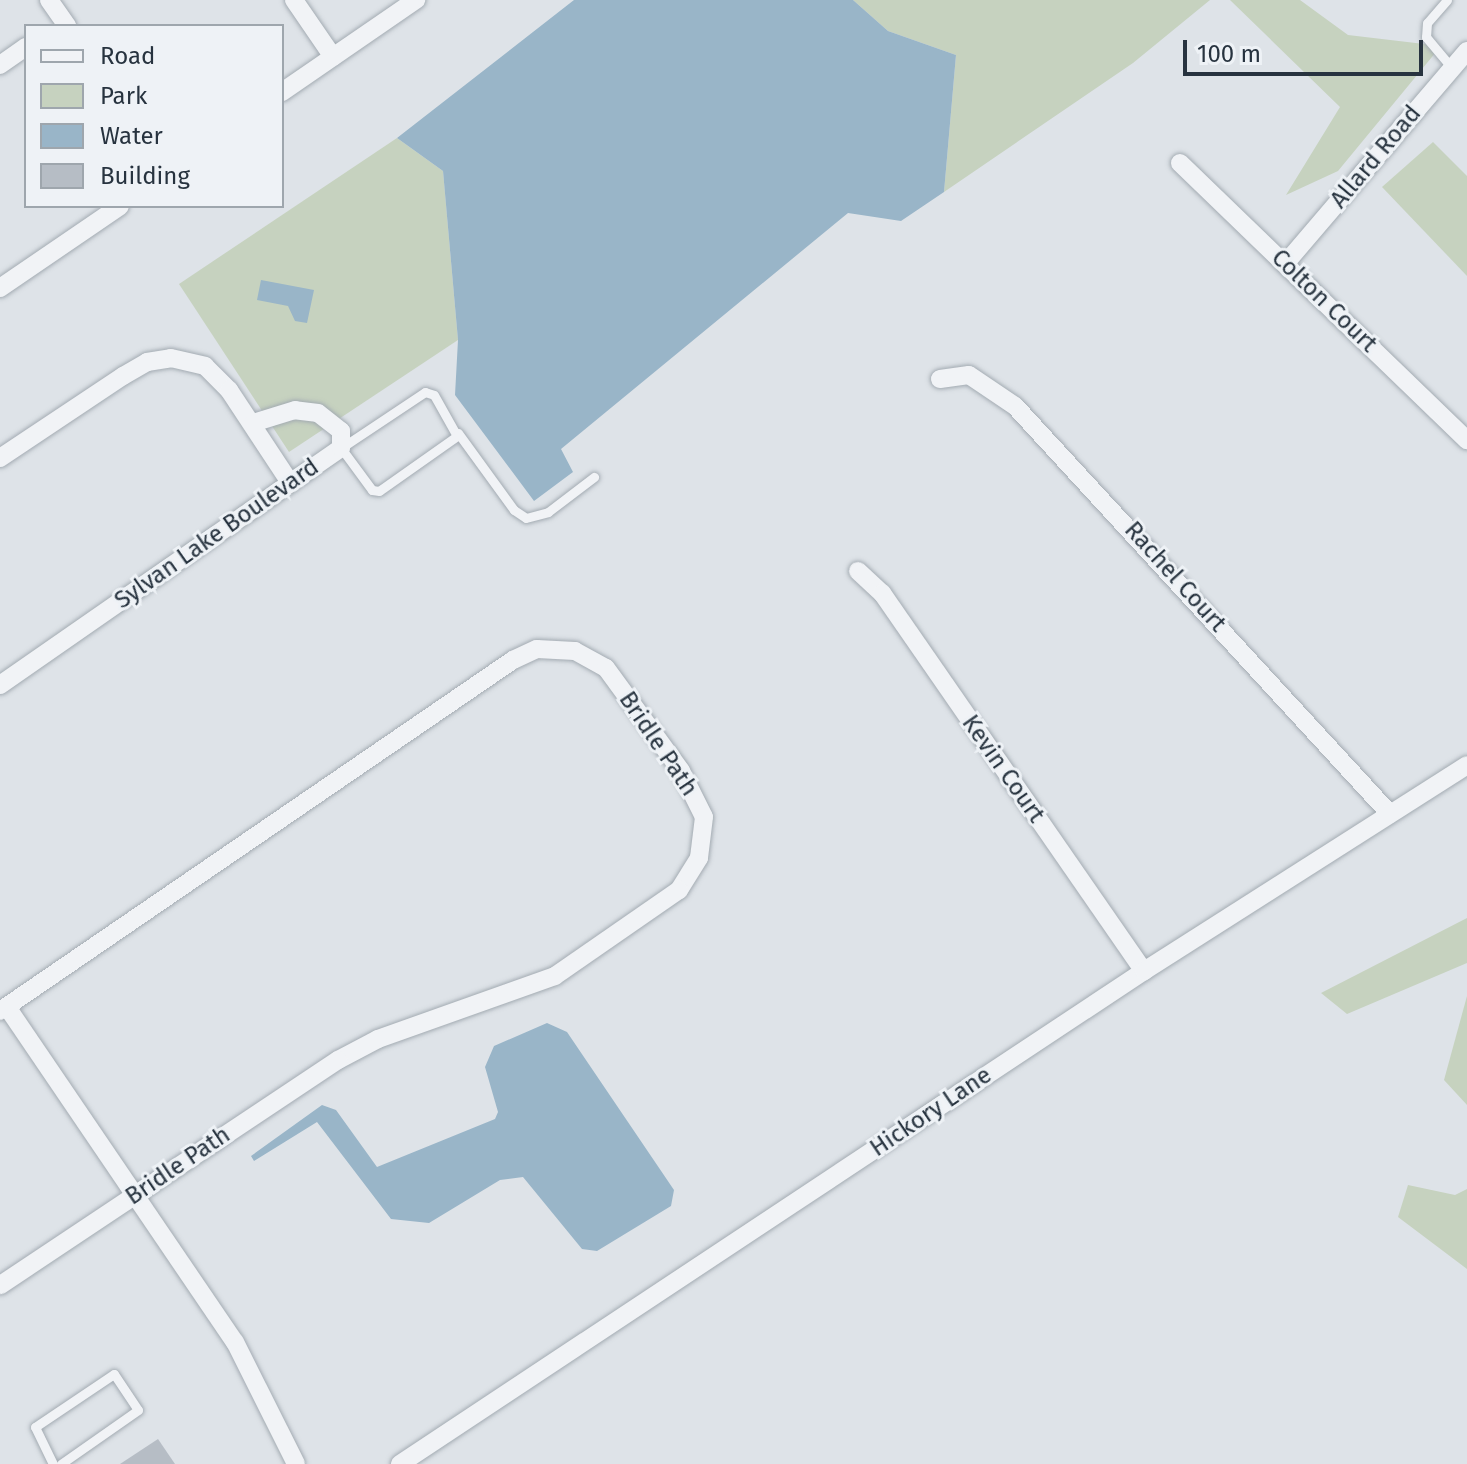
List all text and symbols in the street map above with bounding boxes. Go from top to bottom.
legend [24,24,284,208]
scale bar [1187,24,1427,74]
text: 100 m [1197,40,1261,68]
text: Road [100,42,155,70]
text: Park [100,82,147,110]
street label: Allard Road [1325,100,1427,214]
text: Water [100,122,163,150]
text: Building [100,162,190,190]
street label: Colton Court [1265,244,1383,358]
street label: Sylvan Lake Boulevard [109,453,325,615]
street label: Rachel Court [1118,516,1232,638]
street label: Bridle Path [613,686,703,802]
street label: Kevin Court [955,710,1051,828]
street label: Hickory Lane [865,1061,997,1163]
street label: Bridle Path [120,1121,236,1211]

